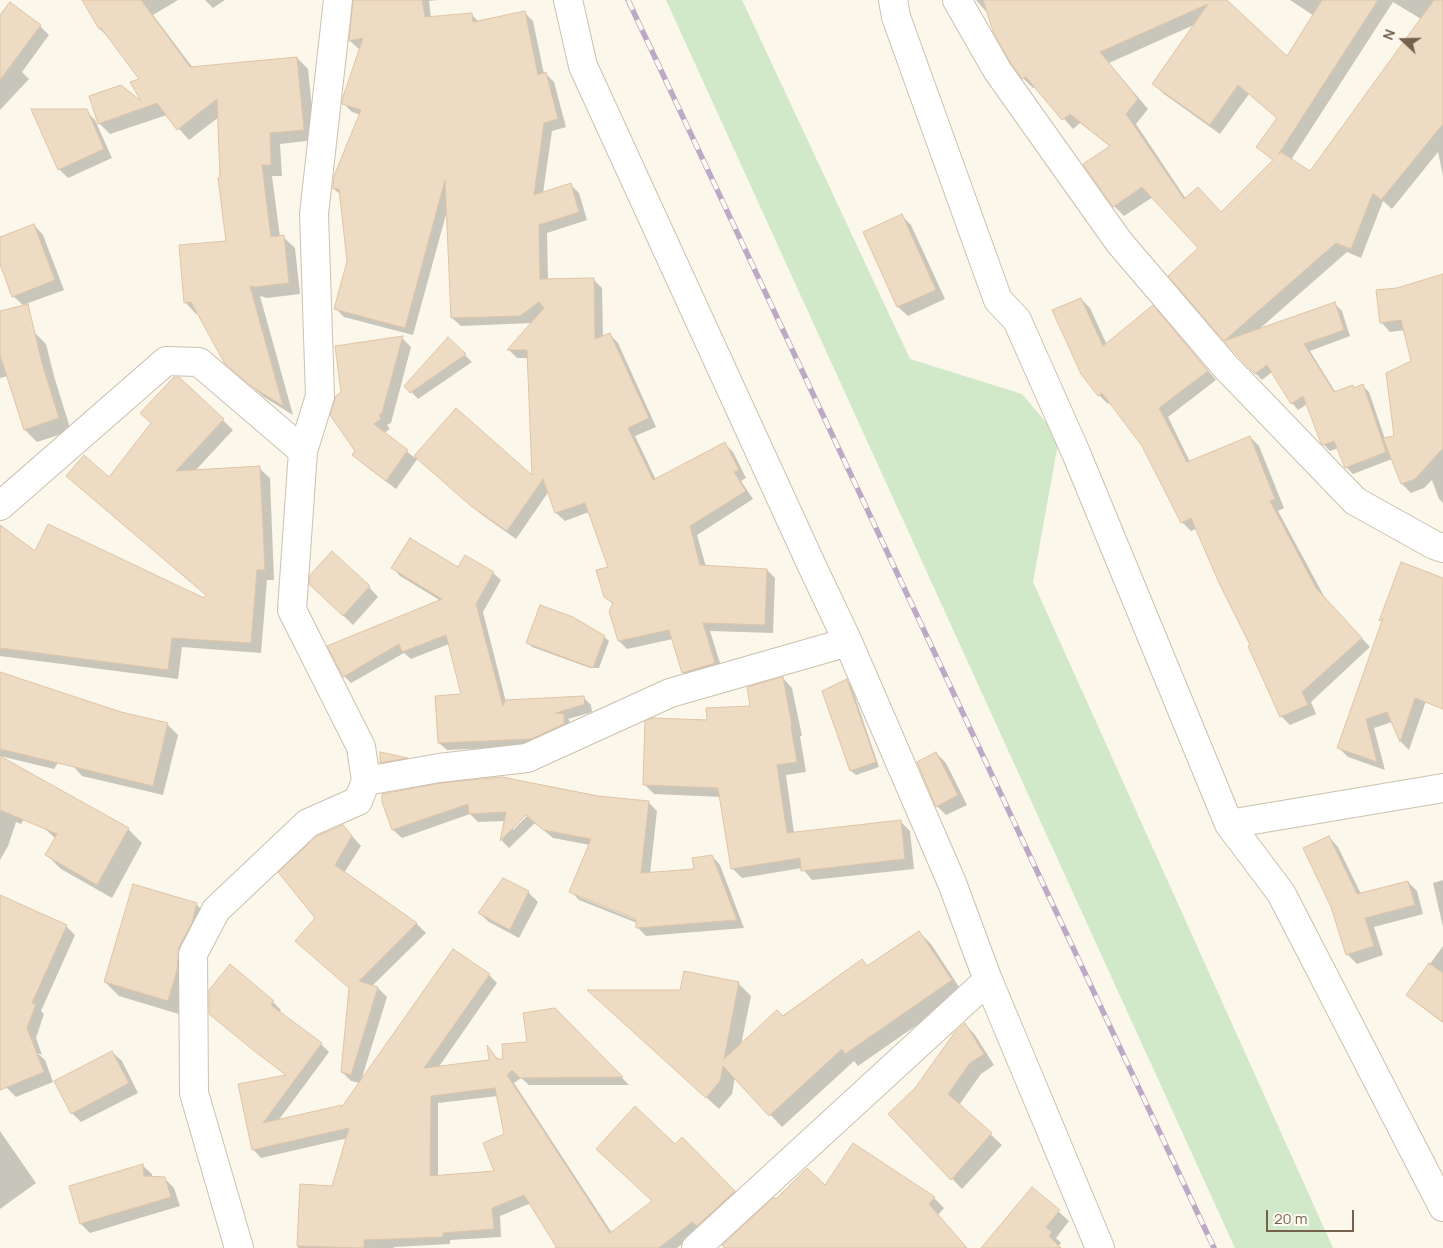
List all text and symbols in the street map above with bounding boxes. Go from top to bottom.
north arrow [1378,15,1428,65]
text: N [1378,26,1399,43]
scale bar [1268,1200,1356,1232]
text: 20 m [1274,1208,1307,1229]

